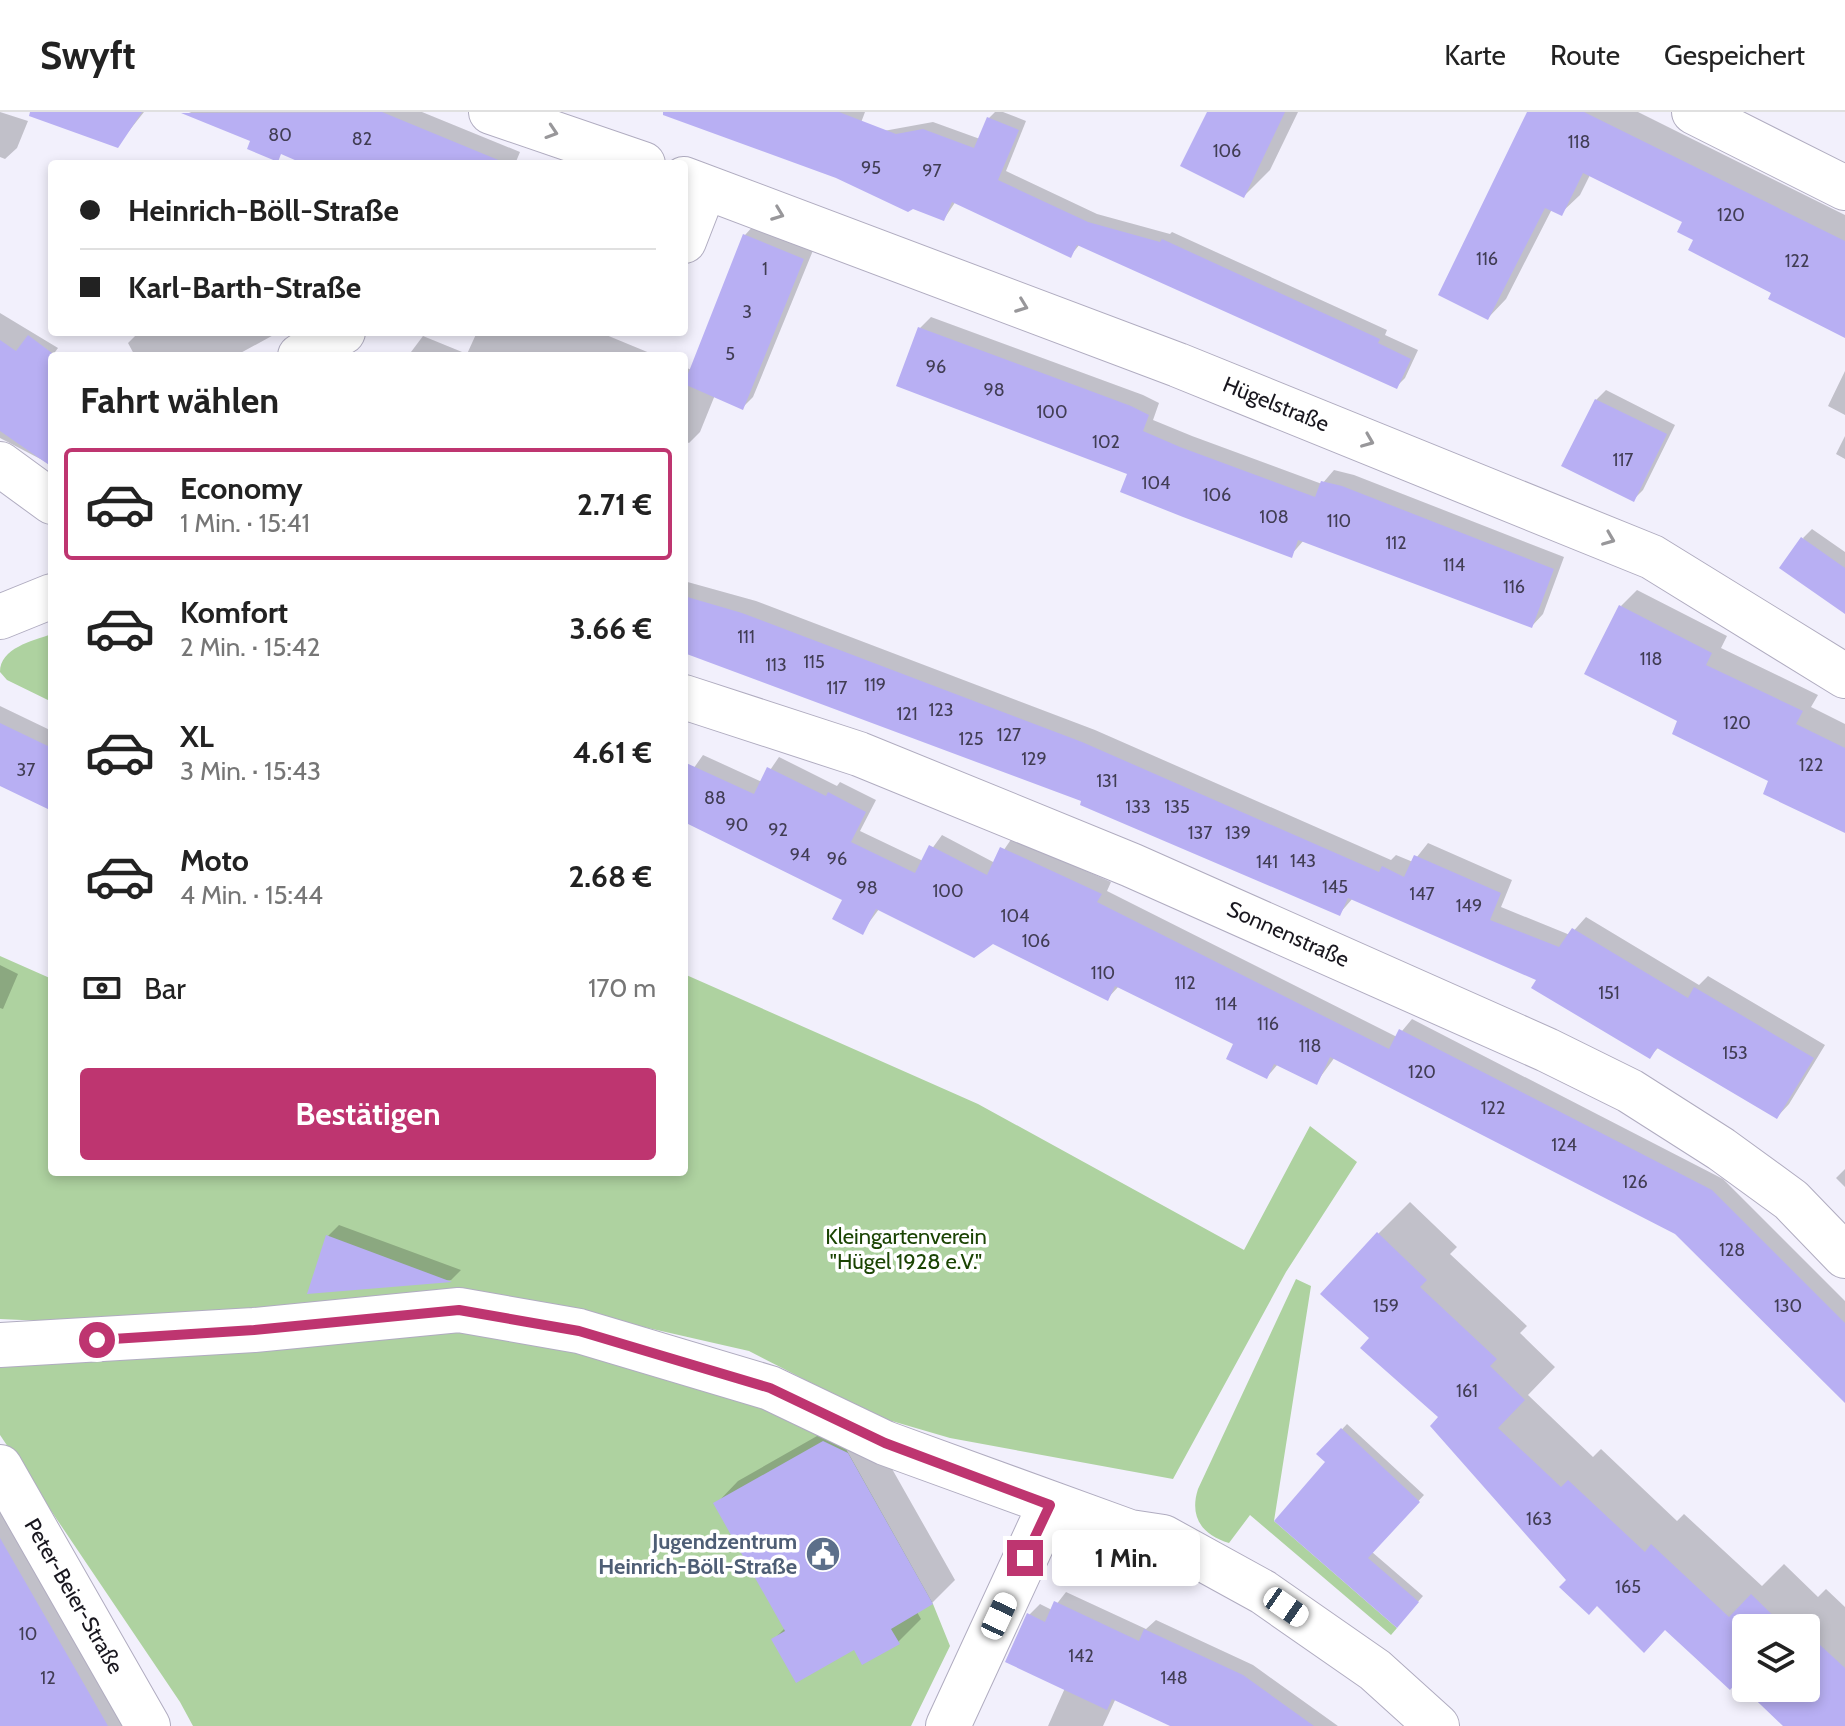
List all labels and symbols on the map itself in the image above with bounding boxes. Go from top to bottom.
one-way arrow [544,123,558,139]
house number: 80 [268,124,292,146]
house number: 82 [352,128,372,150]
house number: 118 [1568,131,1590,153]
house number: 106 [1213,140,1241,162]
house number: 95 [861,157,881,179]
house number: 97 [922,160,942,182]
one-way arrow [770,204,784,221]
house number: 120 [1717,204,1745,226]
house number: 116 [1476,248,1498,270]
house number: 122 [1785,250,1809,272]
house number: 1 [762,258,768,280]
one-way arrow [1014,296,1028,313]
house number: 3 [742,301,752,323]
house number: 5 [725,343,735,365]
house number: 96 [926,356,946,378]
street label: Hügelstraße [1219,371,1333,437]
house number: 98 [983,379,1005,401]
house number: 100 [1037,401,1068,423]
house number: 102 [1092,431,1120,453]
one-way arrow [1360,432,1374,448]
house number: 117 [1613,449,1633,471]
house number: 104 [1142,472,1170,494]
house number: 106 [1203,484,1231,506]
house number: 108 [1259,506,1289,528]
house number: 110 [1327,510,1351,532]
one-way arrow [1601,530,1615,546]
house number: 112 [1385,532,1407,554]
house number: 114 [1443,554,1465,576]
house number: 116 [1503,576,1525,598]
house number: 111 [737,626,755,648]
house number: 118 [1640,648,1662,670]
house number: 115 [803,651,825,673]
house number: 113 [765,654,787,676]
house number: 119 [864,674,886,696]
house number: 117 [827,677,847,699]
house number: 123 [928,699,954,721]
house number: 121 [896,703,918,725]
house number: 120 [1723,712,1751,734]
house number: 127 [997,724,1021,746]
house number: 125 [958,728,984,750]
house number: 129 [1021,748,1047,770]
house number: 122 [1799,754,1823,776]
house number: 37 [17,759,35,781]
house number: 131 [1096,770,1118,792]
house number: 88 [704,787,726,809]
house number: 133 [1125,796,1151,818]
house number: 135 [1164,796,1190,818]
house number: 90 [726,814,748,836]
house number: 92 [768,819,788,841]
house number: 137 [1188,822,1212,844]
house number: 139 [1225,822,1251,844]
house number: 94 [790,844,810,866]
house number: 96 [827,848,847,870]
house number: 143 [1290,850,1316,872]
house number: 141 [1256,851,1278,873]
house number: 145 [1322,876,1348,898]
house number: 98 [856,877,878,899]
house number: 100 [933,880,964,902]
house number: 147 [1409,883,1435,905]
street label: Sonnenstraße [1223,895,1353,973]
house number: 149 [1456,895,1482,917]
house number: 104 [1001,905,1029,927]
house number: 106 [1022,930,1050,952]
house number: 110 [1091,962,1115,984]
house number: 112 [1174,972,1196,994]
house number: 151 [1598,982,1620,1004]
house number: 114 [1215,993,1237,1015]
house number: 116 [1257,1013,1279,1035]
house number: 118 [1299,1035,1321,1057]
house number: 153 [1722,1042,1748,1064]
house number: 120 [1408,1061,1436,1083]
house number: 122 [1481,1097,1505,1119]
house number: 124 [1551,1134,1577,1156]
house number: 126 [1622,1171,1648,1193]
park label: Kleingartenverein "Hügel 1928 e.V." [825,1223,987,1275]
house number: 128 [1719,1239,1745,1261]
house number: 159 [1373,1295,1399,1317]
house number: 130 [1774,1295,1802,1317]
route start [79,1322,115,1358]
house number: 161 [1456,1380,1478,1402]
house number: 163 [1526,1508,1552,1530]
street label: Peter-Beier-Straße [19,1514,129,1678]
place label: Jugendzentrum Heinrich-Böll-Straße [598,1528,797,1580]
callout: 1 Min. [1053,1530,1201,1586]
public building icon: Jugendzentrum Heinrich-Böll-Straße [804,1535,842,1573]
route end [1007,1540,1043,1576]
house number: 165 [1615,1576,1641,1598]
car [1259,1583,1313,1631]
car [978,1589,1020,1643]
house number: 10 [19,1623,37,1645]
house number: 142 [1068,1645,1094,1667]
house number: 12 [40,1667,56,1689]
house number: 148 [1160,1667,1188,1689]

